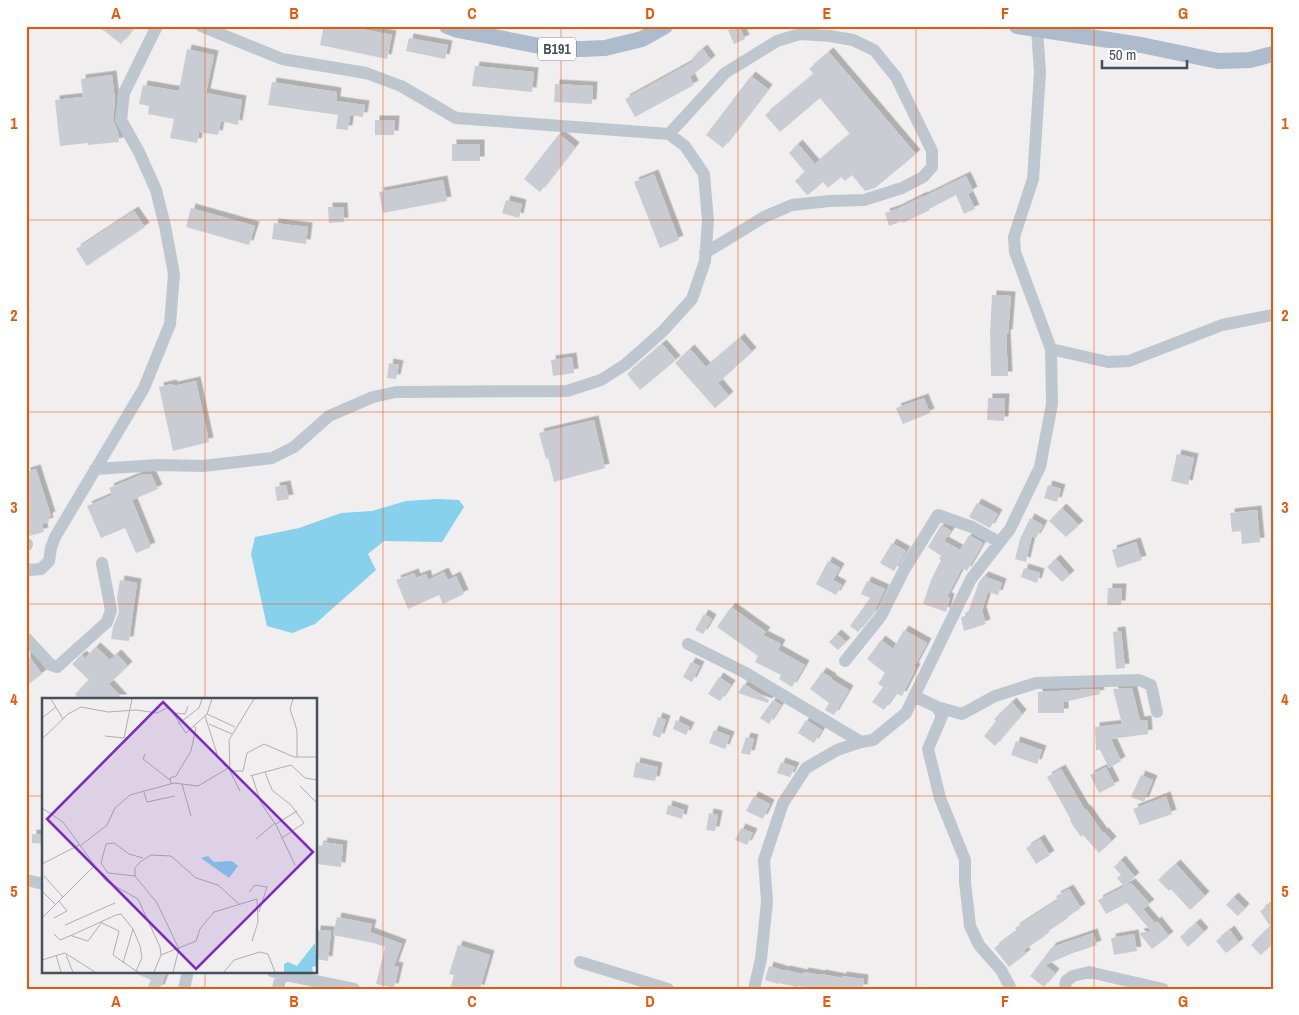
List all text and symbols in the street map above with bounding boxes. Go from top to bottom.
text: A [111,2,121,24]
text: B [289,2,299,24]
text: C [467,2,477,24]
text: D [645,2,655,24]
text: E [823,2,832,24]
text: F [1001,2,1009,24]
text: G [1178,2,1188,24]
road number: B191 [538,38,576,61]
scale bar [1102,38,1186,70]
text: 50 m [1109,44,1136,65]
text: 1 [10,112,18,134]
text: 1 [1281,112,1289,134]
text: 2 [10,304,18,326]
text: 2 [1281,304,1289,326]
text: 3 [10,496,18,518]
text: 3 [1281,496,1289,518]
text: 4 [10,688,18,710]
text: 4 [1281,688,1289,710]
inset map [42,698,318,972]
text: 5 [10,880,18,902]
text: 5 [1281,880,1289,902]
text: A [111,990,121,1012]
text: B [289,990,299,1012]
text: C [467,990,477,1012]
text: D [645,990,655,1012]
text: E [823,990,832,1012]
text: F [1001,990,1009,1012]
text: G [1178,990,1188,1012]

